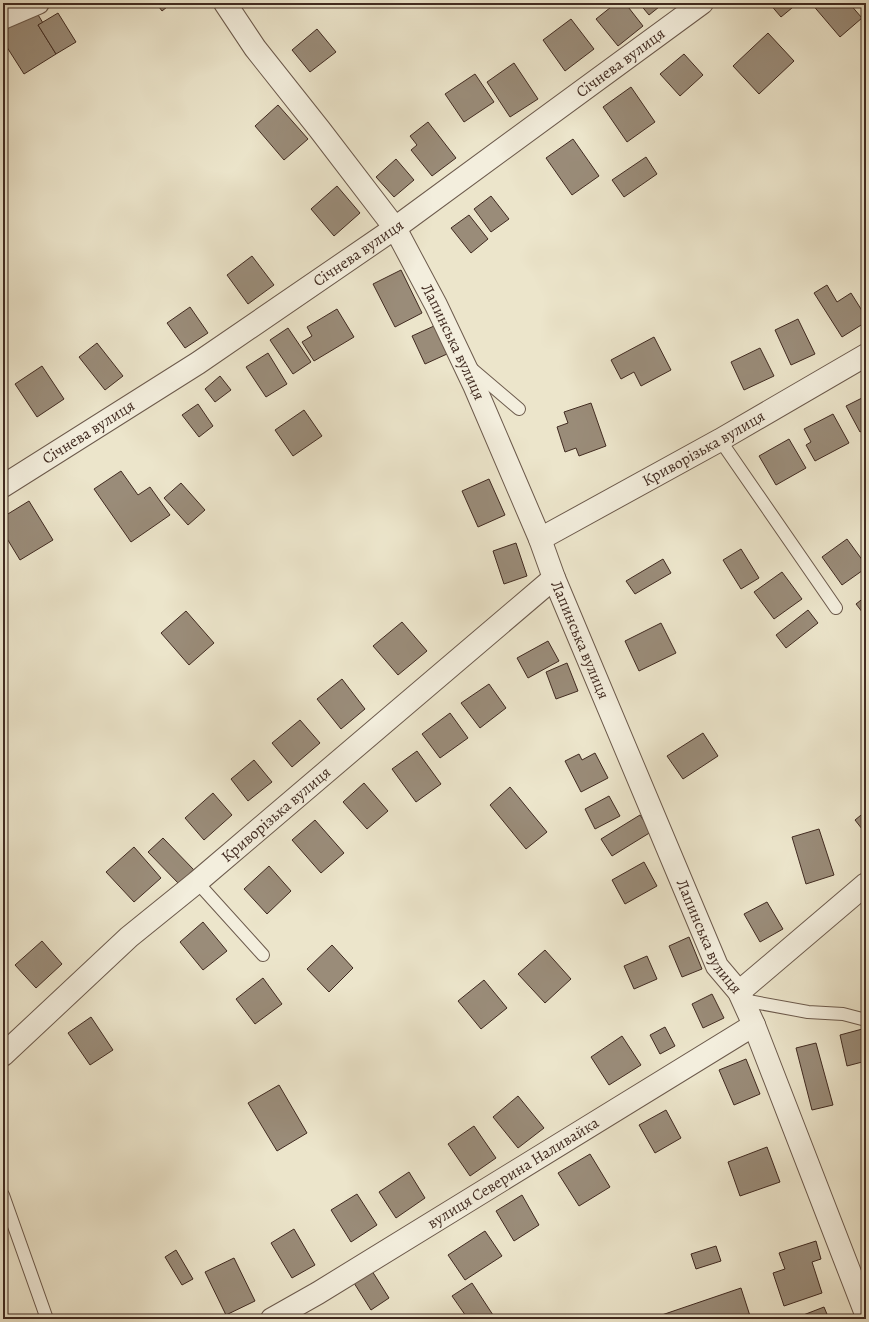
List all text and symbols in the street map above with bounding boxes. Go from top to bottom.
street label: Січнева вулиця [571,22,670,103]
street label: Січнева вулиця [309,214,408,292]
street label: Лапинська вулиця [416,280,490,404]
street label: Січнева вулиця [38,395,139,470]
street label: Криворізька вулиця [638,405,769,492]
street label: Лапинська вулиця [545,577,615,703]
street label: Криворізька вулиця [217,761,336,868]
street label: Лапинська вулиця [671,876,747,999]
street label: вулиця Северина Наливайка [423,1112,604,1234]

